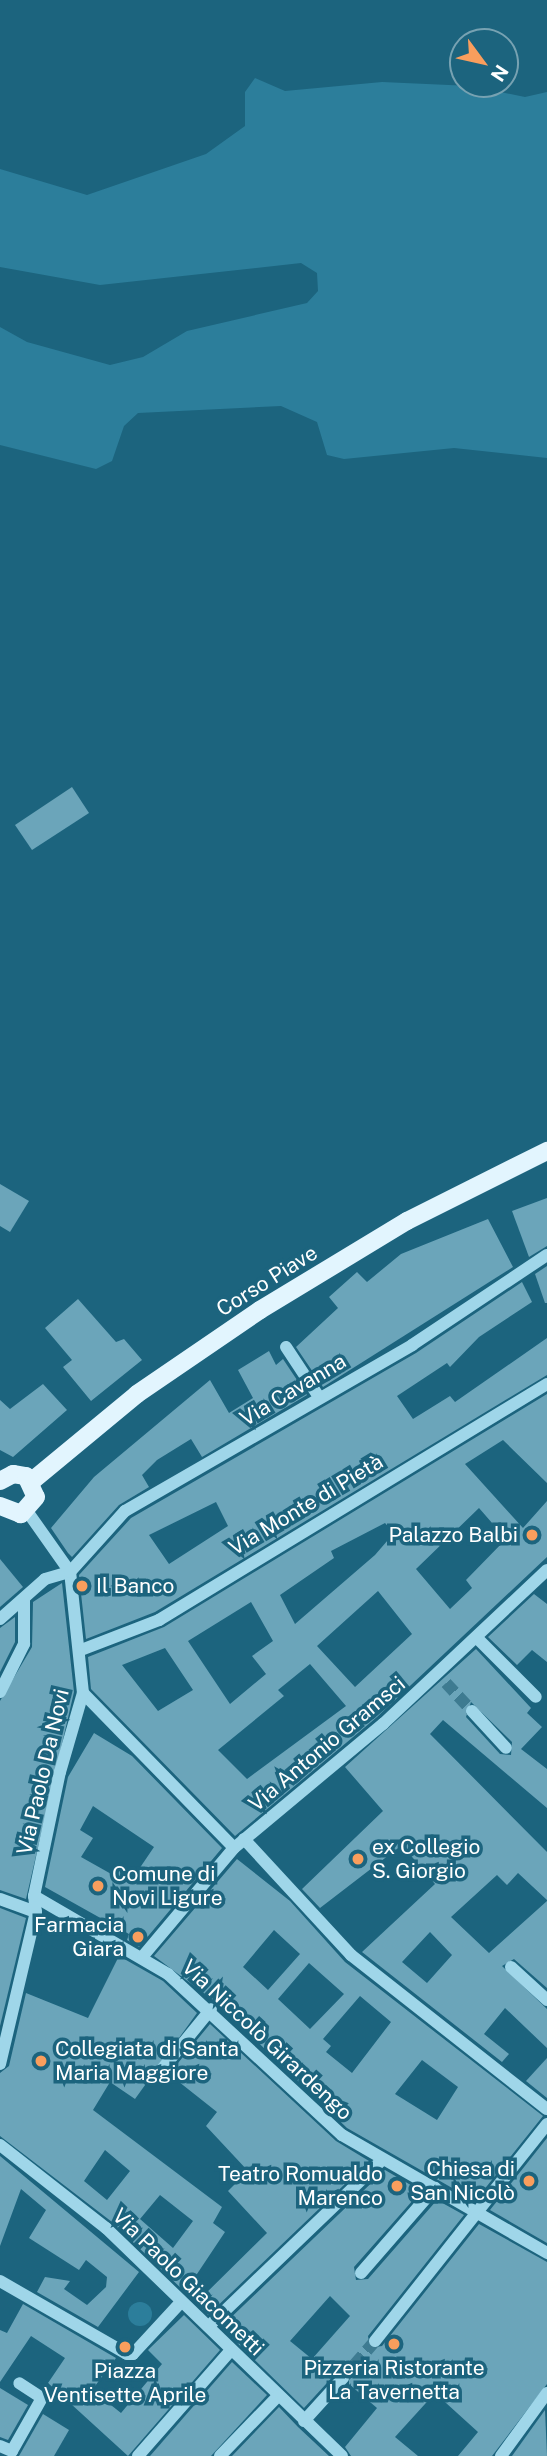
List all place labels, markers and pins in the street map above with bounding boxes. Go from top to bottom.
place label: Palazzo Balbi [388,1522,518,1548]
marker: Palazzo Balbi [524,1527,540,1543]
place label: Il Banco [96,1573,174,1599]
marker: Il Banco [74,1578,90,1594]
place label: ex Collegio S. Giorgio [372,1834,480,1884]
marker: ex Collegio S. Giorgio [350,1851,366,1867]
place label: Comune di Novi Ligure [112,1861,223,1911]
marker: Comune di Novi Ligure [90,1878,106,1894]
place label: Farmacia Giara [34,1912,124,1962]
marker: Farmacia Giara [130,1929,146,1945]
place label: Collegiata di Santa Maria Maggiore [55,2036,239,2086]
marker: Collegiata di Santa Maria Maggiore [33,2053,49,2069]
place label: Chiesa di San Nicolò [410,2156,515,2206]
place label: Teatro Romualdo Marenco [218,2161,383,2211]
marker: Chiesa di San Nicolò [521,2173,537,2189]
marker: Teatro Romualdo Marenco [389,2178,405,2194]
marker: Pizzeria Ristorante La Tavernetta [386,2336,402,2352]
marker: Piazza Ventisette Aprile [117,2339,133,2355]
place label: Pizzeria Ristorante La Tavernetta [303,2355,485,2405]
place label: Piazza Ventisette Aprile [44,2358,206,2408]

